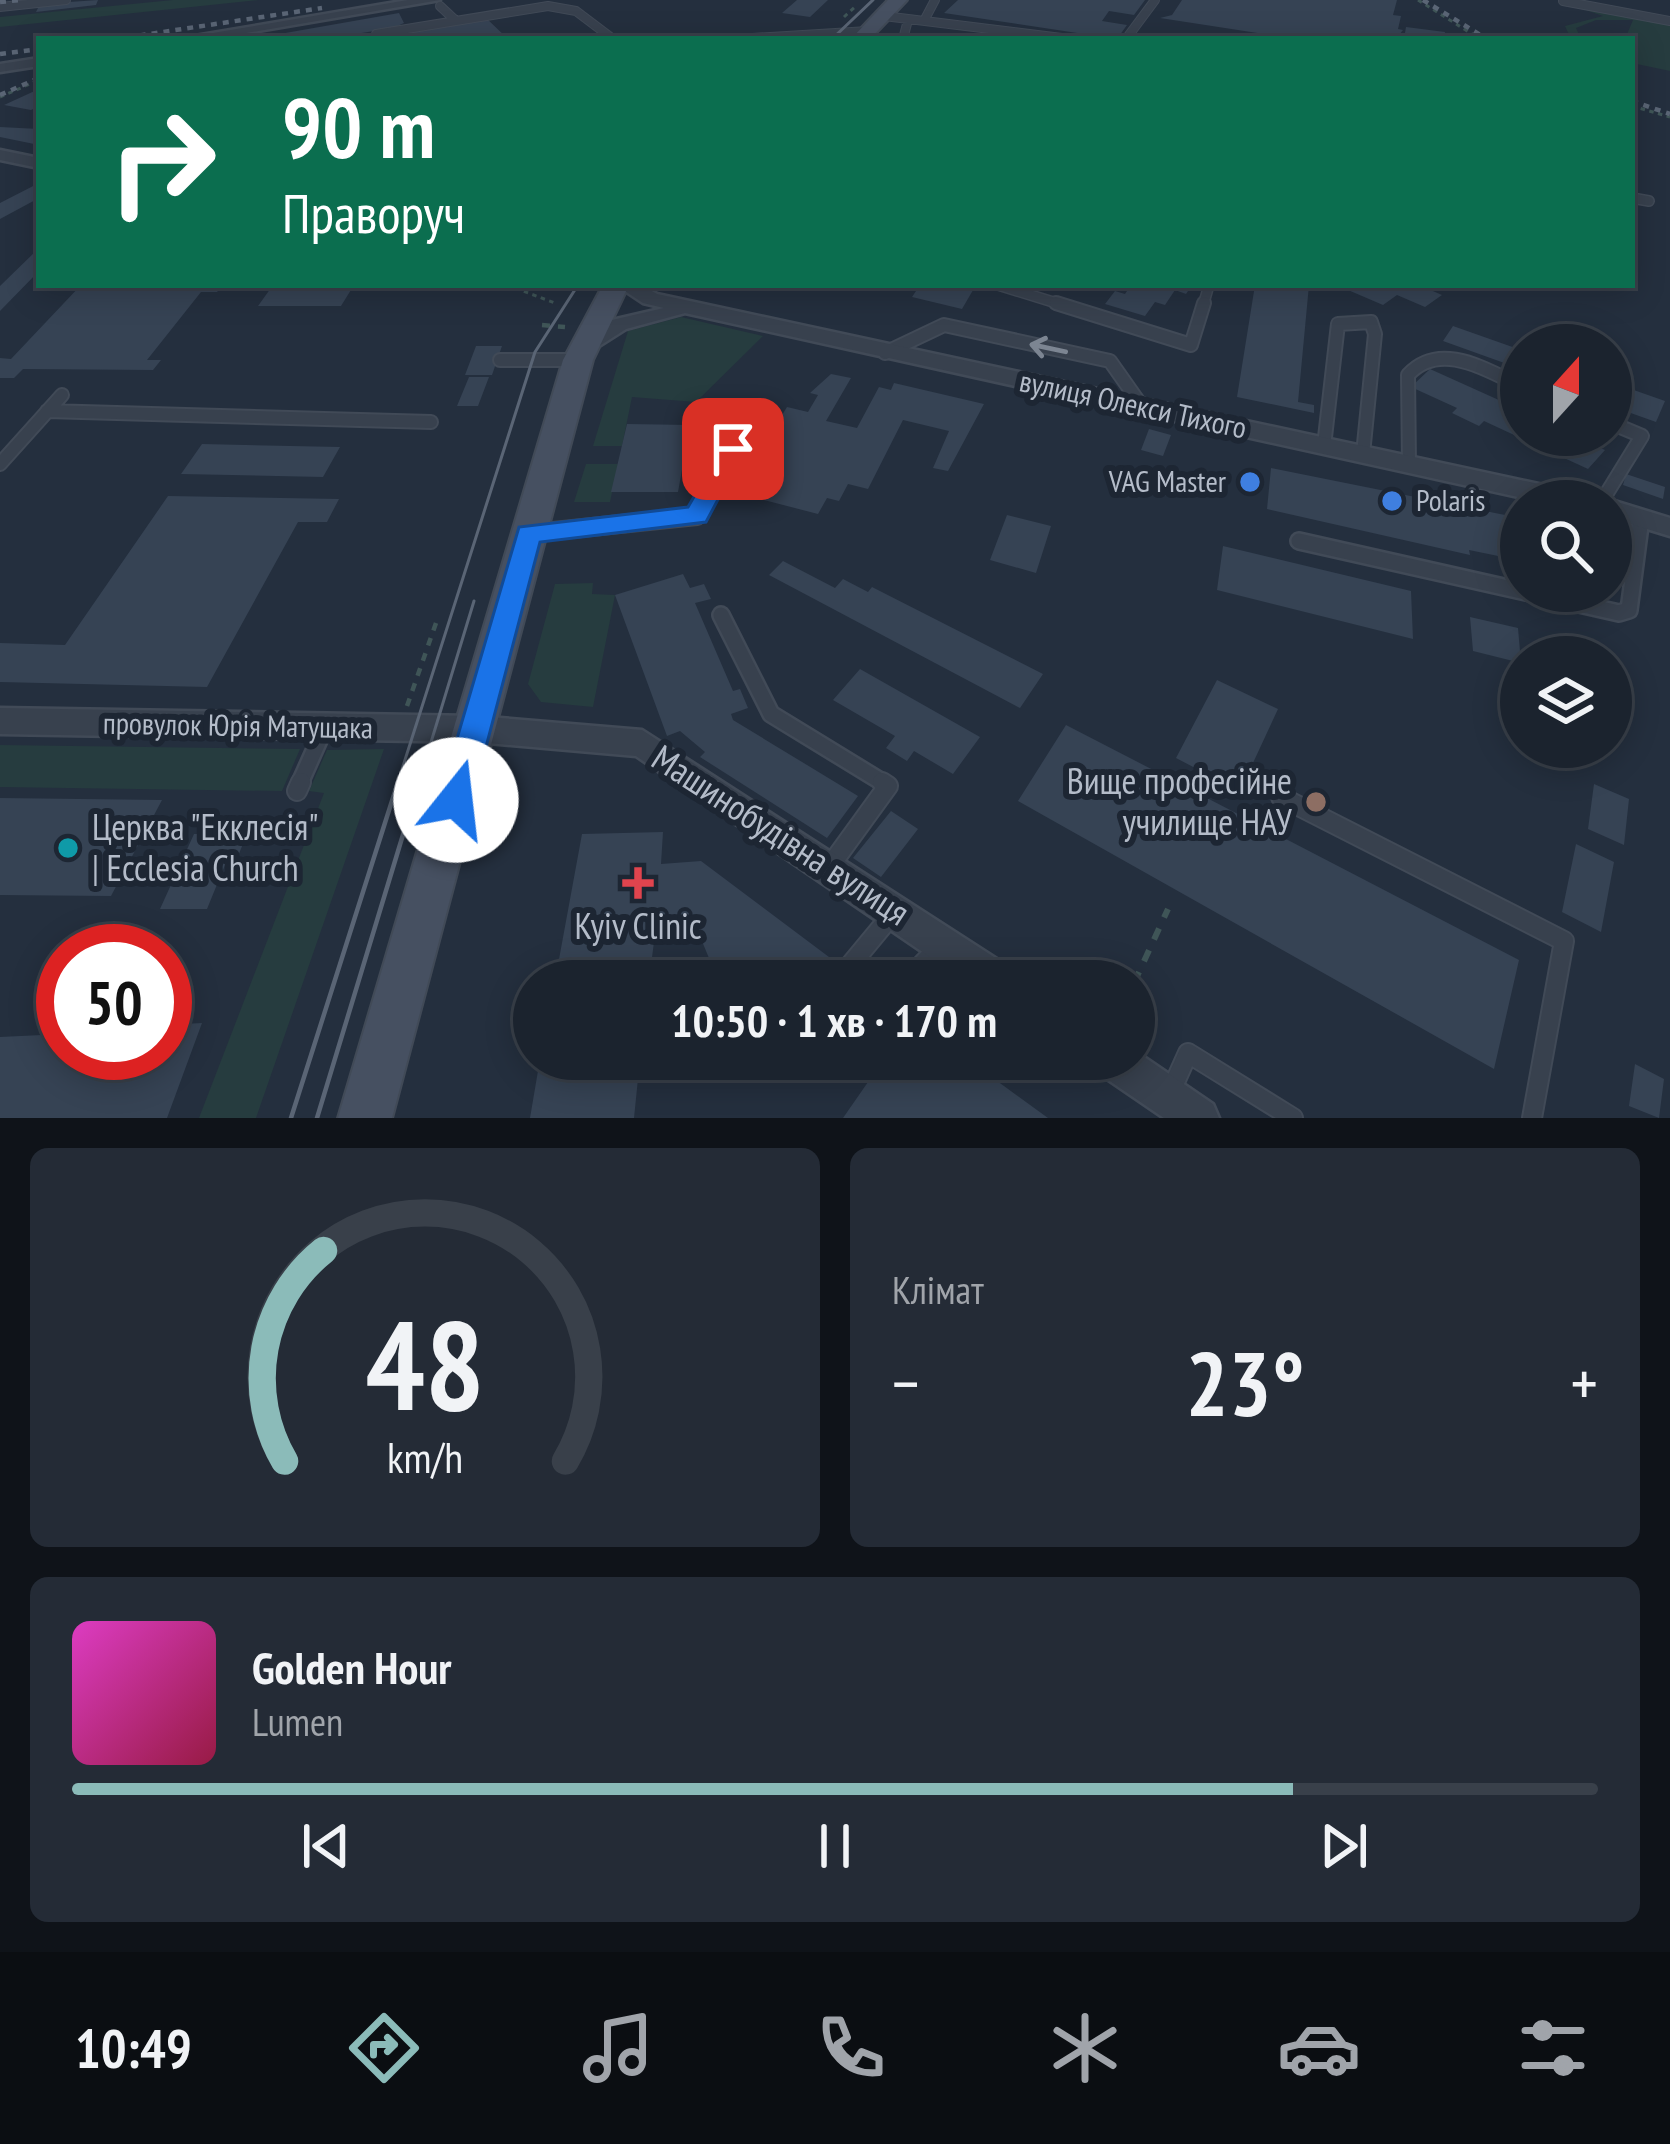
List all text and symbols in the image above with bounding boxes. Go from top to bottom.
text: 90 m [282,72,435,181]
icon: right [84,84,240,240]
text: Праворуч [282,178,465,248]
north arrow [1500,324,1632,456]
map controls [1500,324,1632,768]
one-way arrow [1030,335,1068,358]
street label: вулиця Олекси Тихого [1016,360,1250,447]
pin [682,398,784,500]
icon: arrive [700,416,766,482]
place label: VAG Master [1108,461,1227,500]
marker: VAG Master [1237,469,1263,495]
place label: Polaris [1416,480,1485,519]
button: search [1500,480,1632,612]
marker: Polaris [1379,488,1405,514]
button: layers [1500,636,1632,768]
street label: провулок Юрія Матущака [103,703,373,746]
street label: Машинобудівна вулиця [644,734,919,935]
position arrow [393,737,519,863]
place label: Вище професійне училище НАУ [1067,757,1293,845]
marker: Вище професійне училище НАУ [1303,789,1329,815]
place label: Церква "Екклесія" | Ecclesia Church [92,803,319,891]
marker: Церква "Екклесія" | Ecclesia Church [55,835,81,861]
marker: Kyiv Clinic [622,867,654,899]
place label: Kyiv Clinic [574,902,702,949]
speed limit sign: 50 [36,924,192,1080]
text: 10:50 · 1 хв · 170 m [671,991,997,1049]
text: Клімат [892,1264,984,1315]
text: 48 [365,1283,485,1444]
text: 23° [1186,1324,1304,1441]
text: − [892,1340,919,1425]
text: + [1571,1340,1598,1425]
text: km/h [387,1428,463,1484]
text: Golden Hour [252,1638,452,1696]
text: Lumen [252,1696,343,1747]
icon: previous [293,1813,359,1879]
icon: pause [802,1813,868,1879]
icon: next [1311,1813,1377,1879]
icon: directions [342,2006,426,2090]
icon: music [576,2006,660,2090]
icon: phone [809,2006,893,2090]
icon: climate [1043,2006,1127,2090]
icon: car [1277,2006,1361,2090]
icon: filters [1511,2006,1595,2090]
text: 10:49 [75,2013,192,2083]

